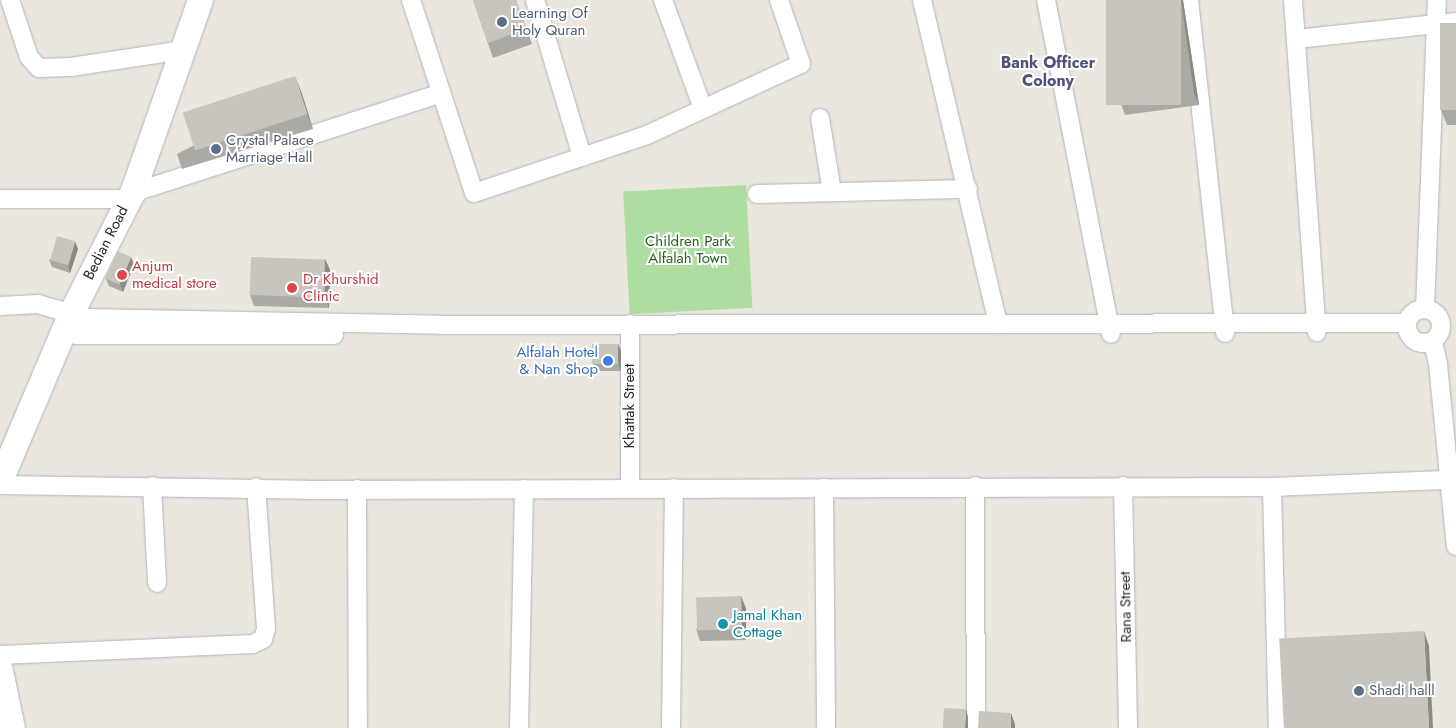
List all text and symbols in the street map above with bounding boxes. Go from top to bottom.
place label: Learning Of Holy Quran [512,4,588,39]
marker: Learning Of Holy Quran [496,16,508,28]
district label: Bank Officer Colony [1001,53,1095,91]
place label: Crystal Palace Marriage Hall [226,131,314,166]
marker: Crystal Palace Marriage Hall [210,143,222,155]
street label: Bedian Road [80,203,132,283]
park label: Children Park Alfalah Town [645,232,731,267]
place label: Anjum medical store [132,257,217,292]
marker: Anjum medical store [116,269,128,281]
place label: Dr Khurshid Clinic [303,270,379,305]
marker: Dr Khurshid Clinic [285,281,299,295]
place label: Alfalah Hotel & Nan Shop [516,343,598,378]
marker: Alfalah Hotel & Nan Shop [602,355,614,367]
street label: Khattak Street [621,364,639,448]
street label: Rana Street [1116,571,1136,643]
place label: Jamal Khan Cottage [733,606,802,641]
marker: Jamal Khan Cottage [717,618,729,630]
place label: Shadi halll [1369,682,1435,700]
marker: Shadi halll [1353,685,1365,697]

